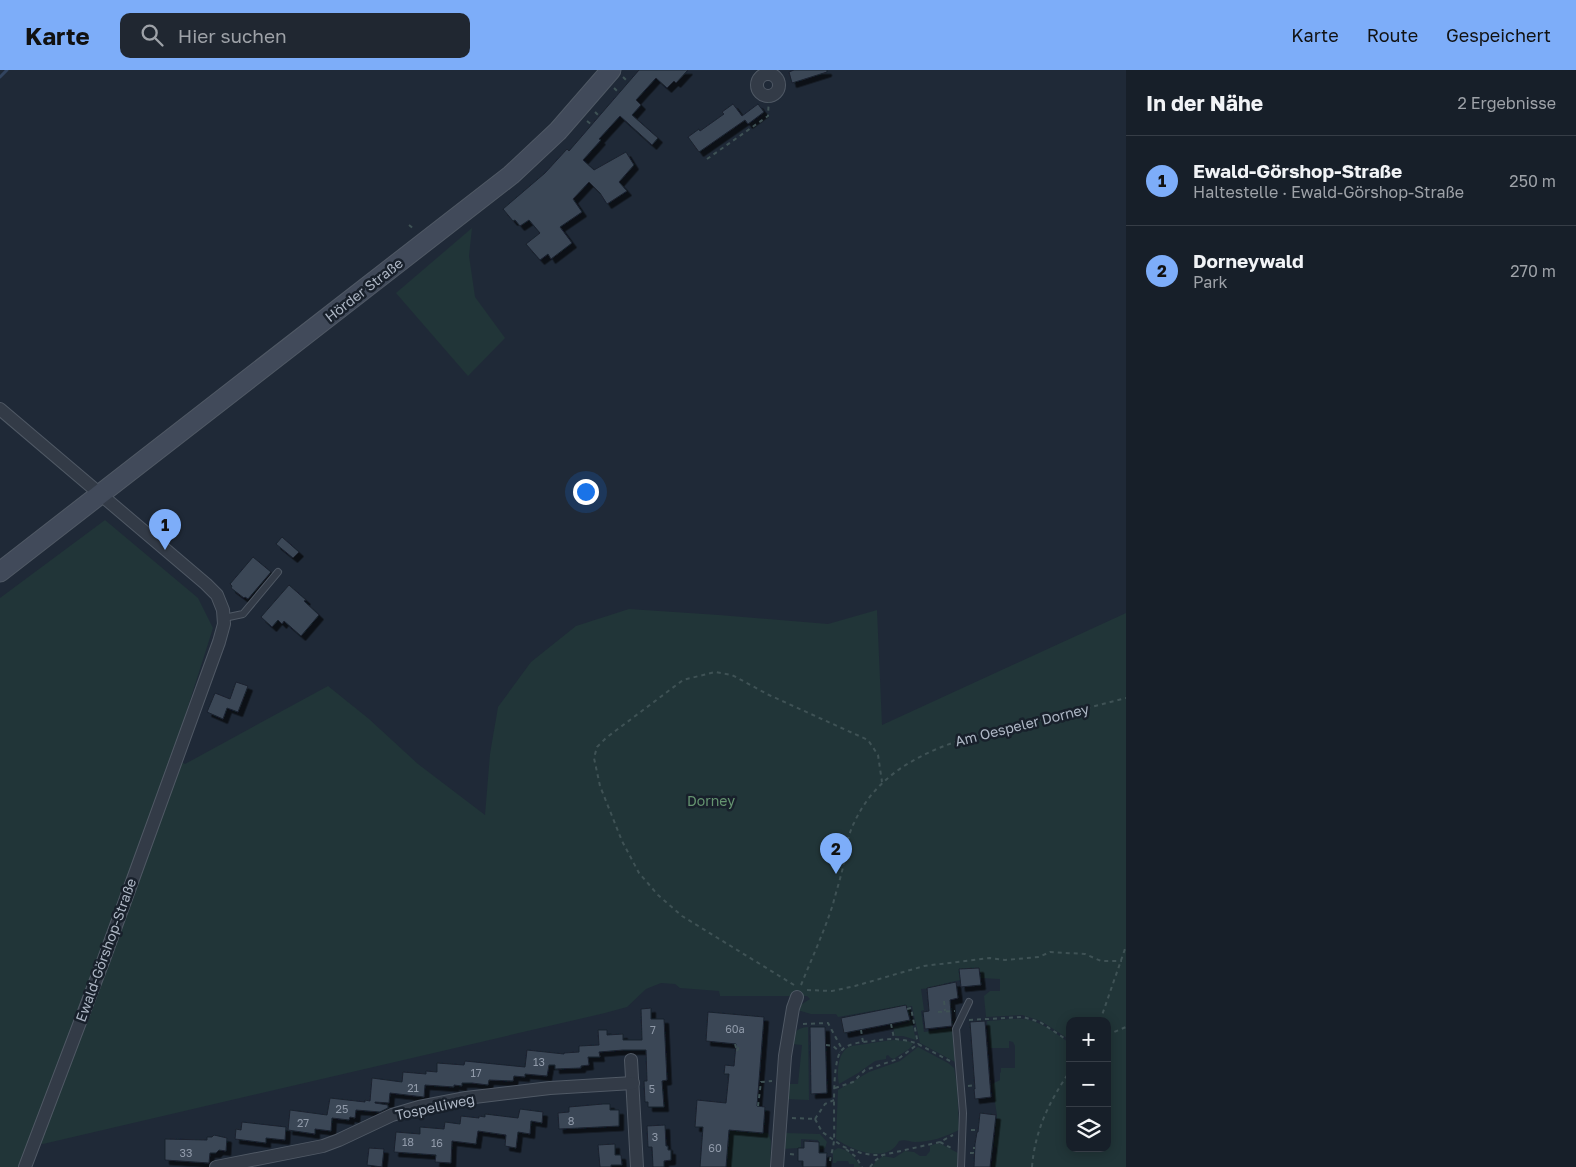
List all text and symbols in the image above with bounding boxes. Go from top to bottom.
search box [120,13,470,58]
text: Karte [25,21,90,50]
icon: search [138,21,166,49]
text: Hier suchen [178,24,287,47]
text: Karte [1291,24,1339,46]
text: Route [1367,24,1418,46]
text: Gespeichert [1446,24,1551,46]
text: In der Nähe [1146,90,1263,116]
text: 2 Ergebnisse [1458,93,1556,113]
text: Ewald-Görshop-Straße [1193,159,1402,182]
text: 1 [1158,171,1166,191]
text: 250 m [1509,171,1556,191]
text: Haltestelle · Ewald-Görshop-Straße [1193,182,1464,202]
text: Dorneywald [1193,249,1304,272]
street label: Hörder Straße [321,254,406,325]
text: 2 [1157,261,1167,281]
text: 270 m [1510,261,1556,281]
text: Park [1193,272,1228,292]
your location [573,479,599,505]
pin: 1 [149,509,181,550]
street label: Am Oespeler Dorney [953,700,1091,749]
park label: Dorney [687,792,735,809]
pin: 2 [820,833,852,874]
street label: Ewald-Görshop-Straße [72,876,139,1024]
map controls [1066,1017,1111,1152]
button: + [1066,1017,1111,1062]
house number: 60a [725,1022,745,1035]
house number: 7 [650,1023,656,1036]
house number: 13 [533,1055,545,1068]
button: − [1066,1062,1111,1107]
house number: 17 [470,1066,482,1079]
house number: 21 [407,1081,419,1094]
house number: 5 [649,1082,655,1095]
street label: Tospelliweg [394,1090,476,1123]
house number: 25 [336,1102,348,1115]
button: layers [1066,1107,1111,1152]
house number: 8 [568,1114,575,1127]
house number: 27 [297,1116,309,1129]
house number: 3 [652,1130,658,1143]
house number: 18 [402,1135,414,1148]
house number: 16 [431,1136,443,1149]
house number: 60 [708,1141,722,1154]
house number: 33 [180,1146,192,1159]

